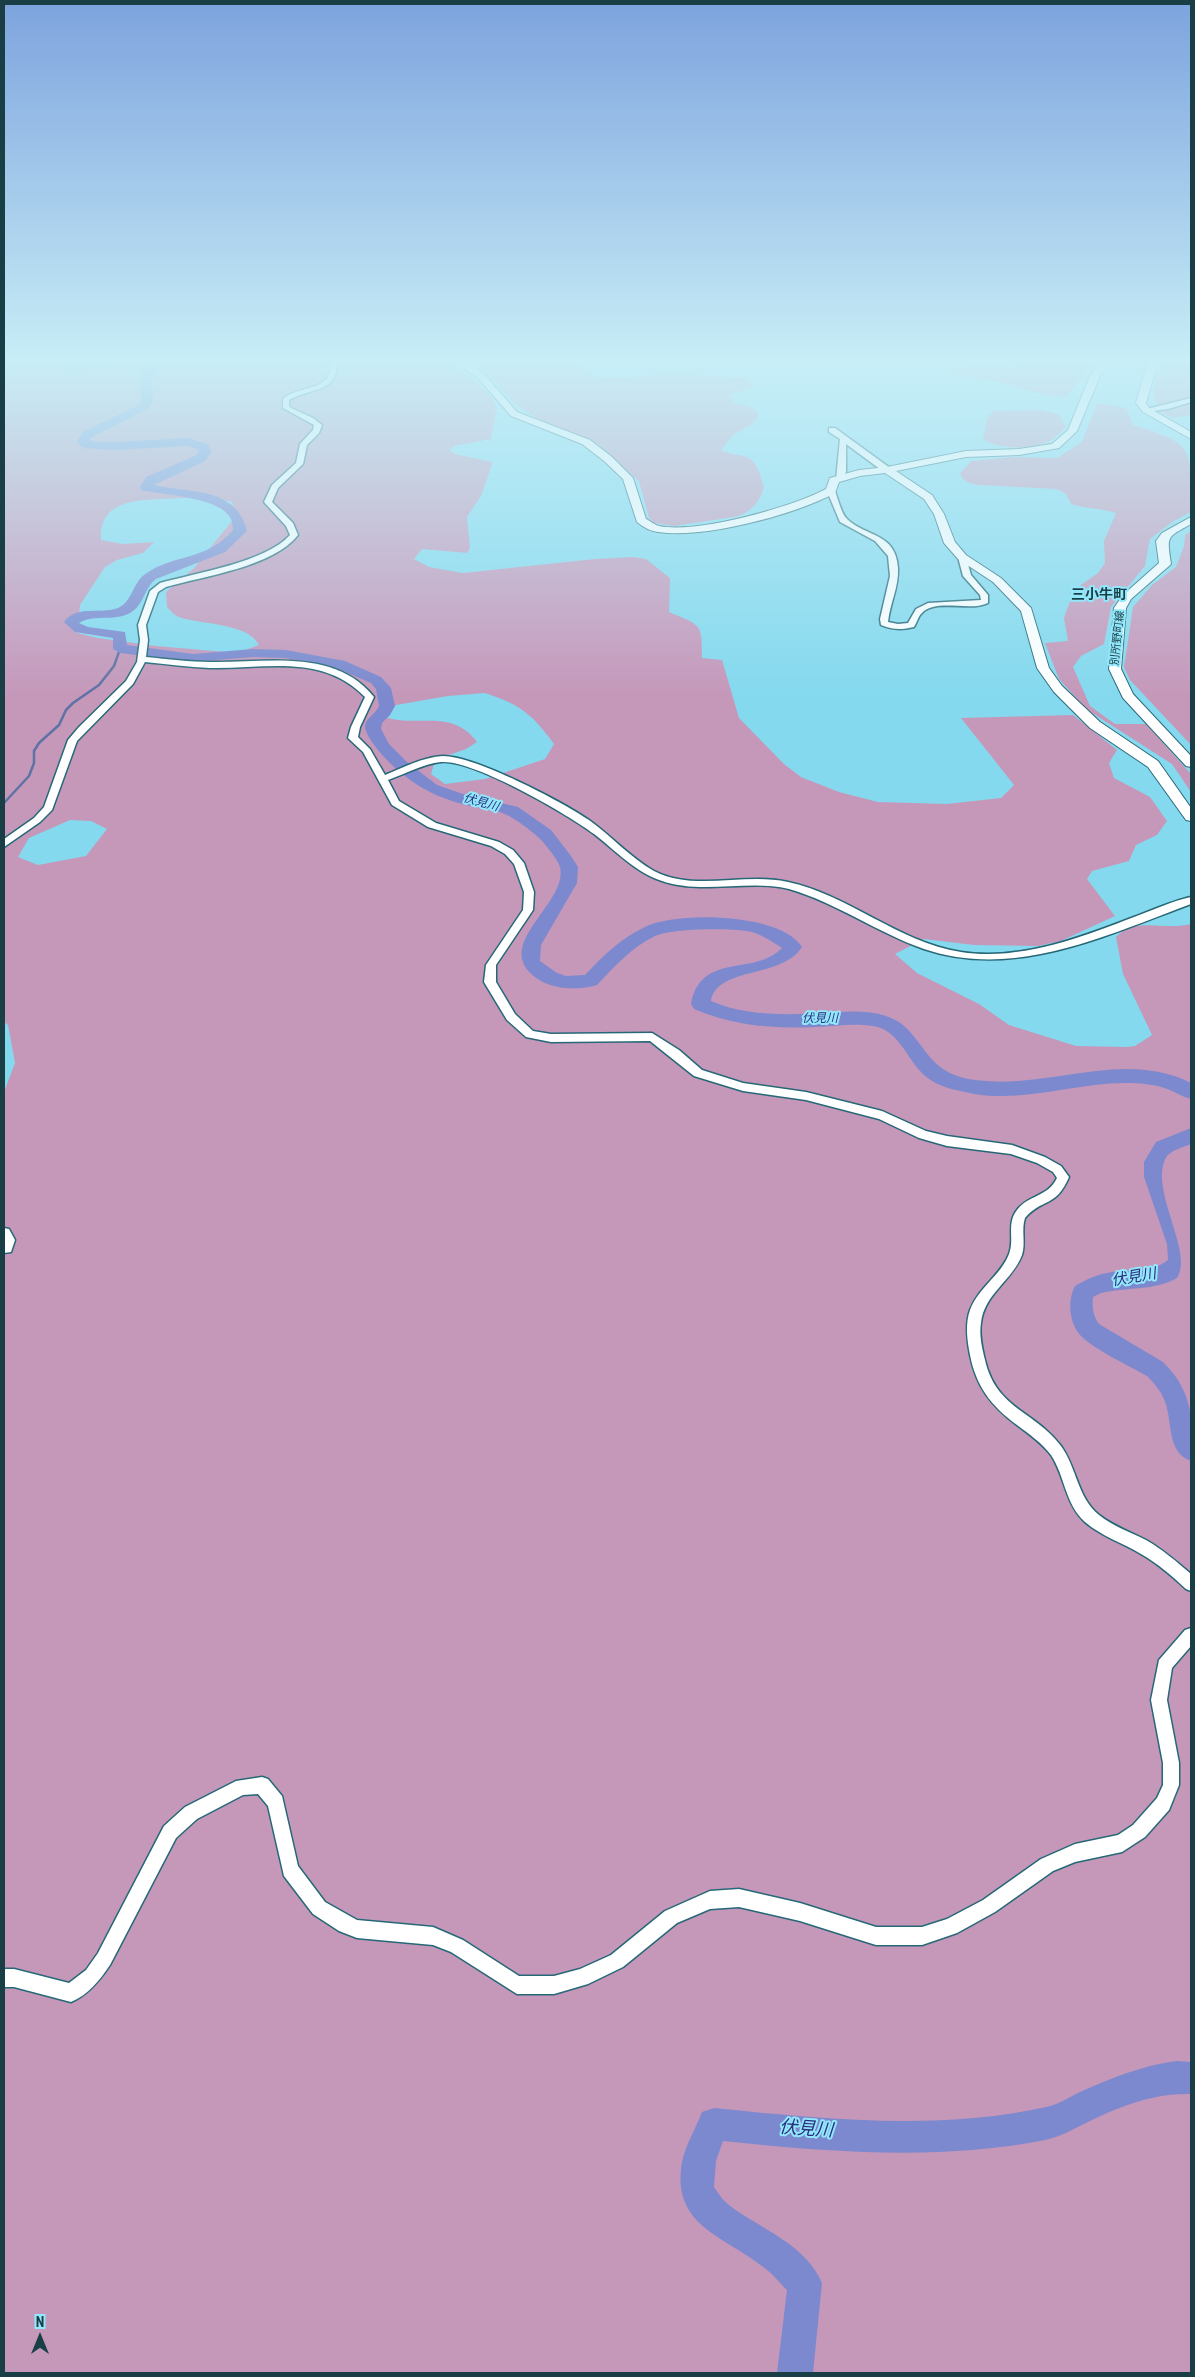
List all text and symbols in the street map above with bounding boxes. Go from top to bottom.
district label: 三小牛町 [1071,587,1127,603]
street label: 別所野町線 [1109,610,1127,666]
water label: 伏見川 [462,791,500,815]
water label: 伏見川 [802,1012,838,1026]
water label: 伏見川 [1110,1265,1158,1291]
water label: 伏見川 [778,2117,834,2143]
north arrow [15,2312,65,2362]
text: N [36,2314,44,2330]

